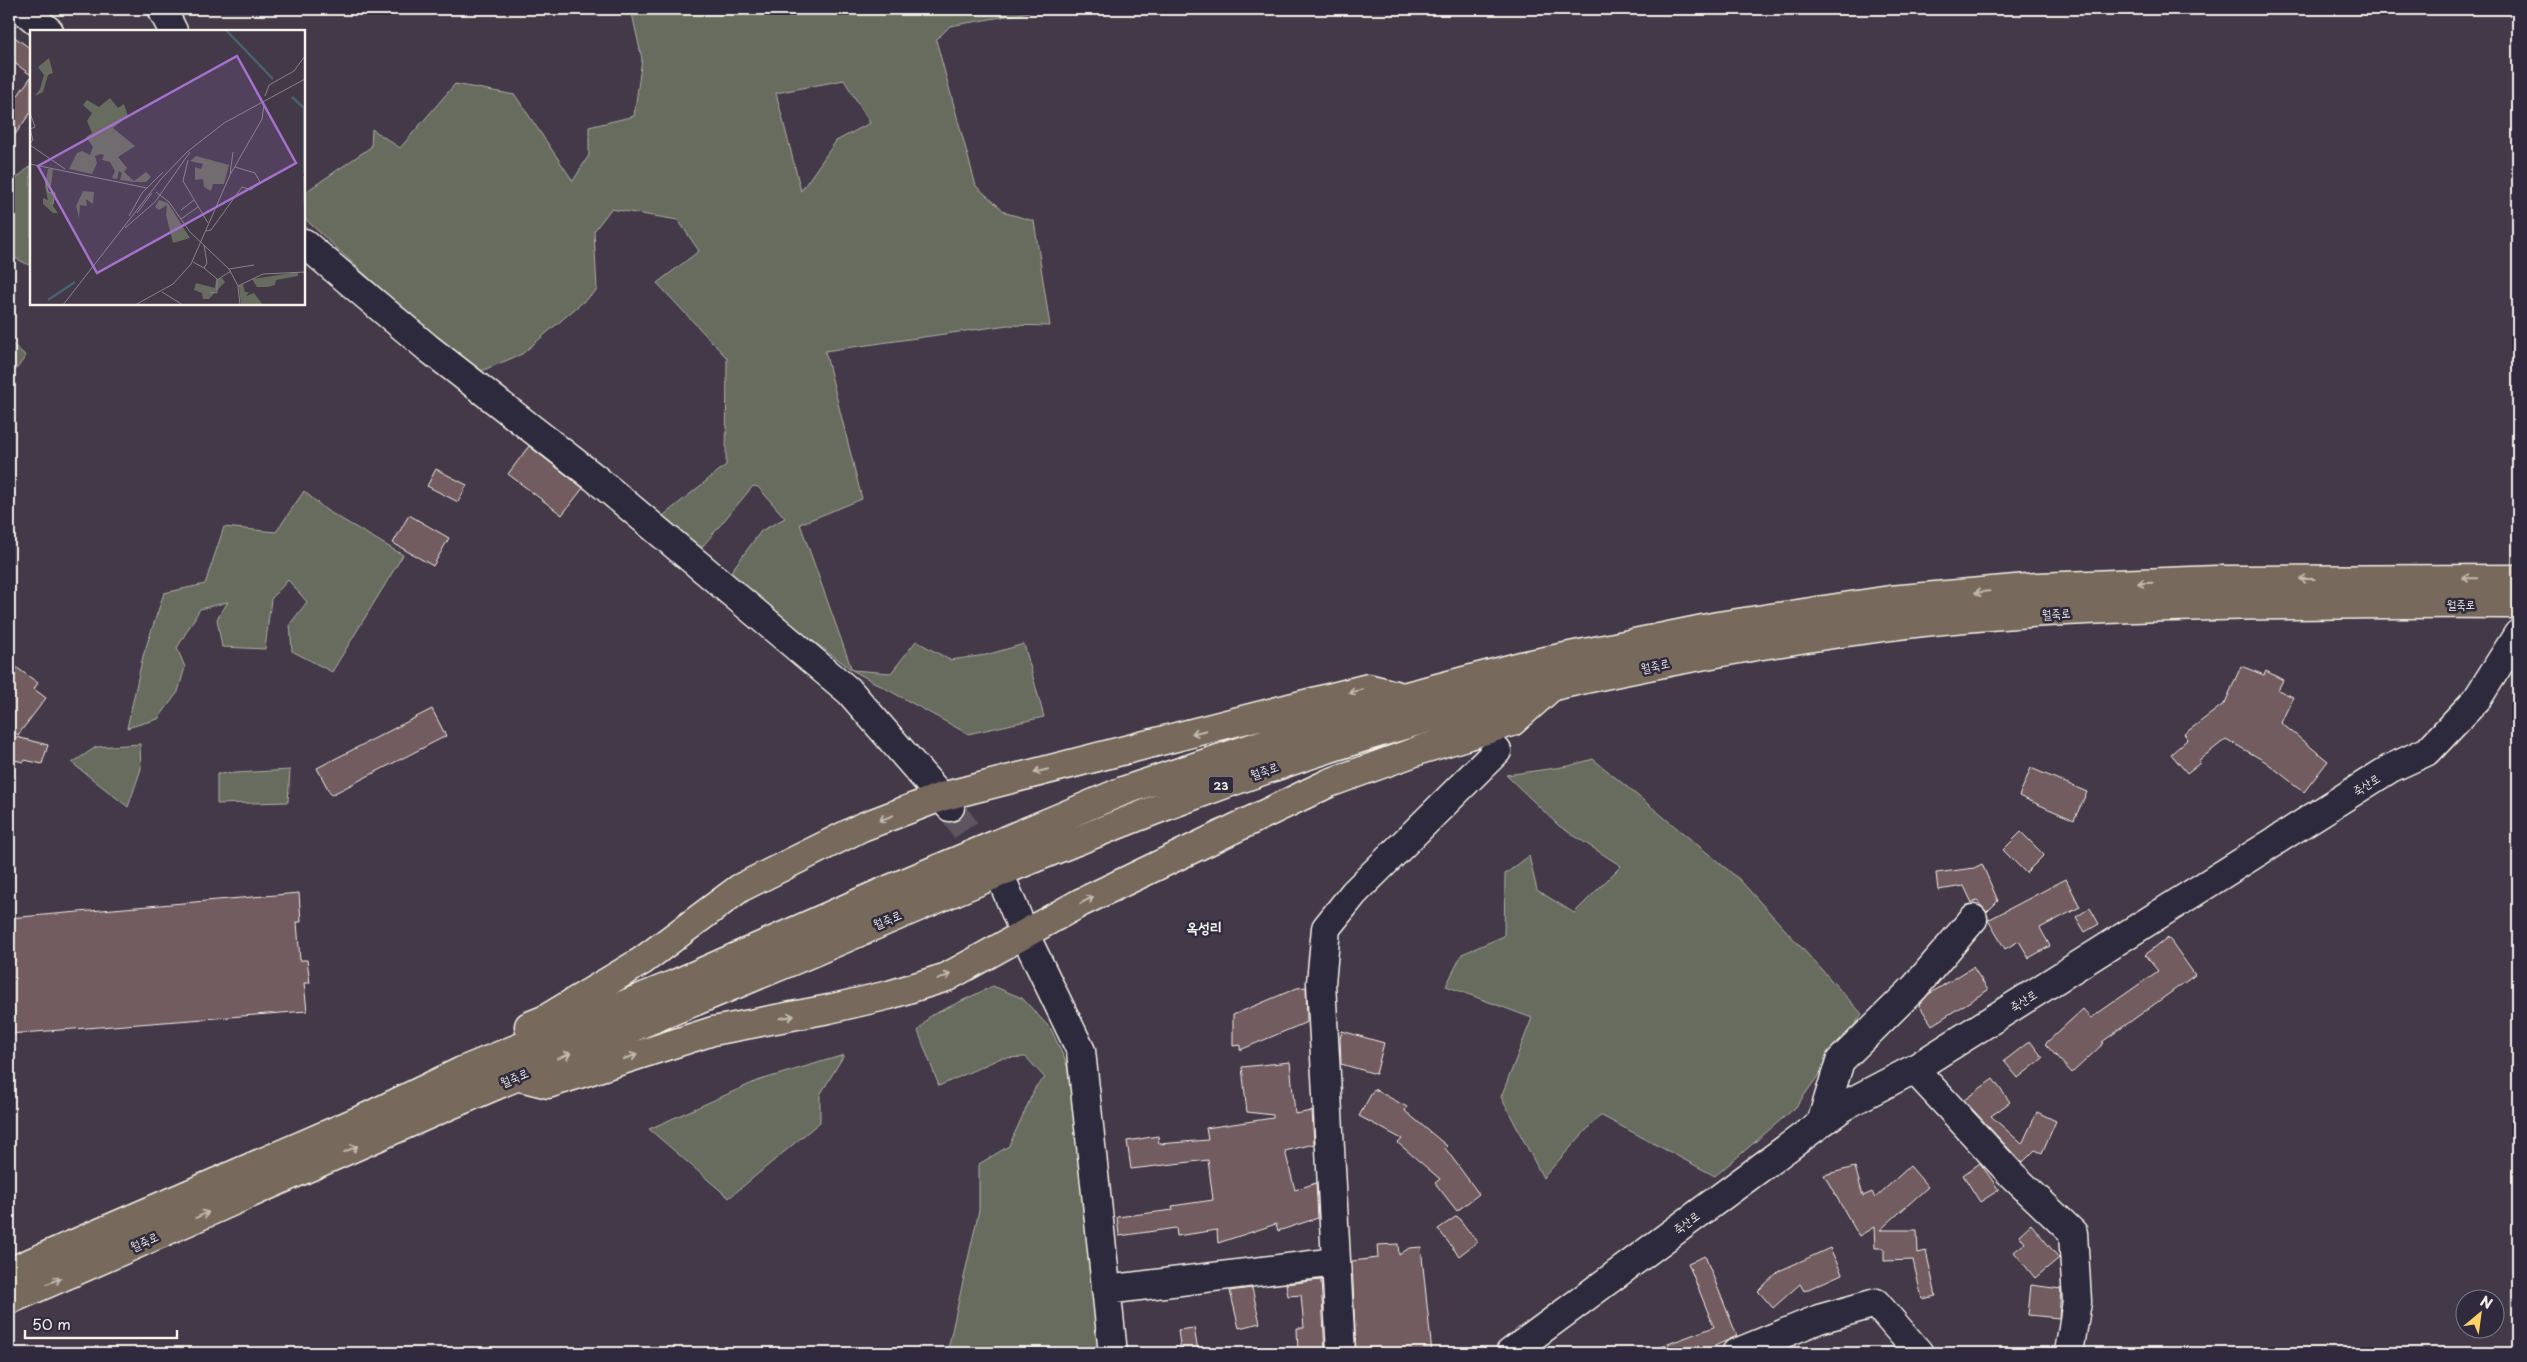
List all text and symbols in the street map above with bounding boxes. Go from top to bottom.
inset map [30,30,305,305]
one-way arrow [2462,573,2478,583]
one-way arrow [2299,574,2316,584]
one-way arrow [2137,578,2153,587]
one-way arrow [1975,587,1991,596]
street label: 월죽로 [2447,595,2475,613]
street label: 월죽로 [2041,603,2071,623]
street label: 월죽로 [1639,653,1671,677]
one-way arrow [1349,687,1365,696]
one-way arrow [1191,727,1207,737]
street label: 월죽로 [1247,757,1281,783]
one-way arrow [1034,767,1050,776]
street label: 죽산로 [2349,769,2383,799]
road number: 23 [1208,776,1234,794]
one-way arrow [879,814,894,823]
one-way arrow [1079,895,1094,904]
street label: 월죽로 [870,905,904,933]
district label: 옥성리 [1186,915,1222,938]
one-way arrow [936,972,952,981]
street label: 죽산로 [2006,985,2040,1015]
one-way arrow [779,1012,795,1022]
one-way arrow [556,1051,571,1061]
one-way arrow [622,1052,638,1062]
street label: 월죽로 [497,1063,531,1091]
one-way arrow [343,1144,358,1154]
street label: 죽산로 [1669,1206,1703,1238]
one-way arrow [194,1210,209,1220]
street label: 월죽로 [127,1227,161,1255]
one-way arrow [46,1275,61,1285]
north arrow [2454,1290,2504,1340]
text: N [2477,1290,2496,1314]
scale bar [25,1307,178,1339]
text: 50 m [32,1312,71,1335]

